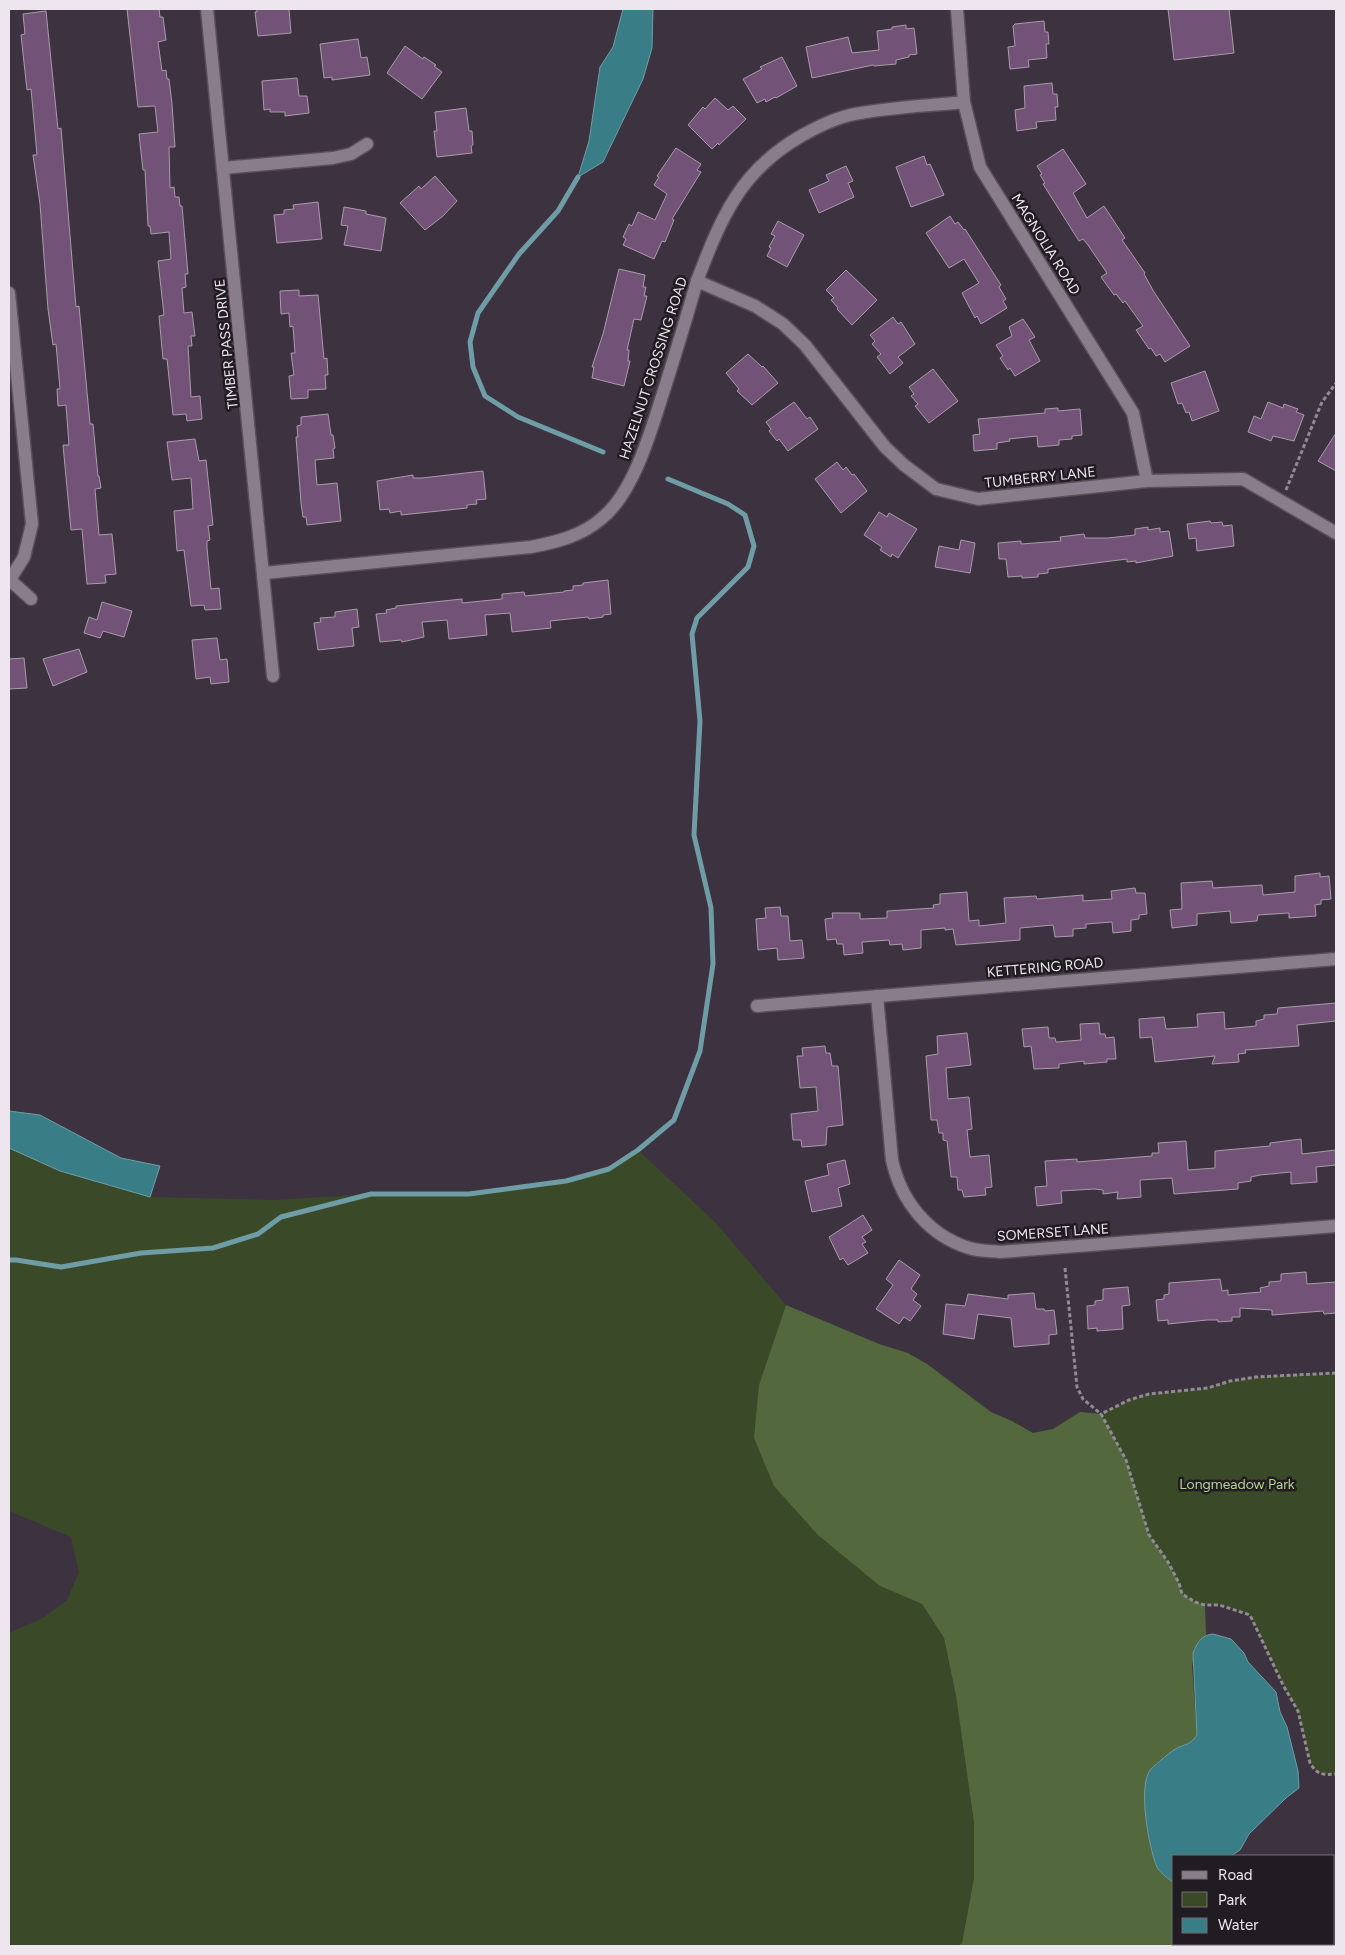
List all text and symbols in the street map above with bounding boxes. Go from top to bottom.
street label: MAGNOLIA ROAD [1008,191,1084,298]
street label: HAZELNUT CROSSING ROAD [616,275,691,461]
street label: TIMBER PASS DRIVE [211,278,242,410]
street label: TUMBERRY LANE [984,463,1096,492]
street label: KETTERING ROAD [986,954,1104,981]
street label: SOMERSET LANE [996,1220,1110,1245]
park label: Longmeadow Park [1179,1476,1295,1493]
legend [1172,1855,1335,1945]
text: Road [1218,1866,1253,1884]
text: Park [1218,1891,1247,1909]
text: Water [1218,1916,1258,1934]

